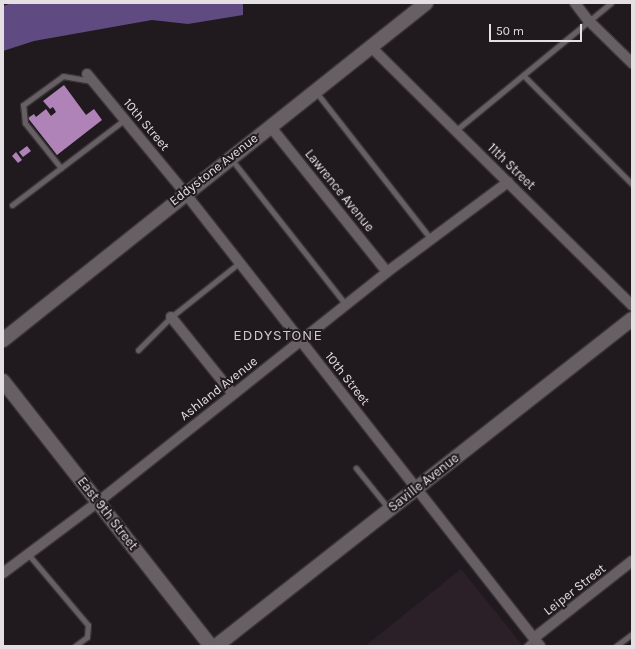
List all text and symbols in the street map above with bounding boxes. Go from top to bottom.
scale bar [491,16,584,42]
text: 50 m [496,24,524,38]
street label: 10th Street [120,96,172,154]
street label: Eddystone Avenue [167,131,261,209]
street label: 11th Street [484,141,538,193]
street label: Lawrence Avenue [301,147,377,235]
district label: EDDYSTONE [233,327,323,345]
street label: 10th Street [321,349,373,409]
street label: Ashland Avenue [177,354,261,424]
street label: Saville Avenue [386,451,462,515]
street label: East 9th Street [74,474,140,554]
street label: Leiper Street [541,561,609,619]

